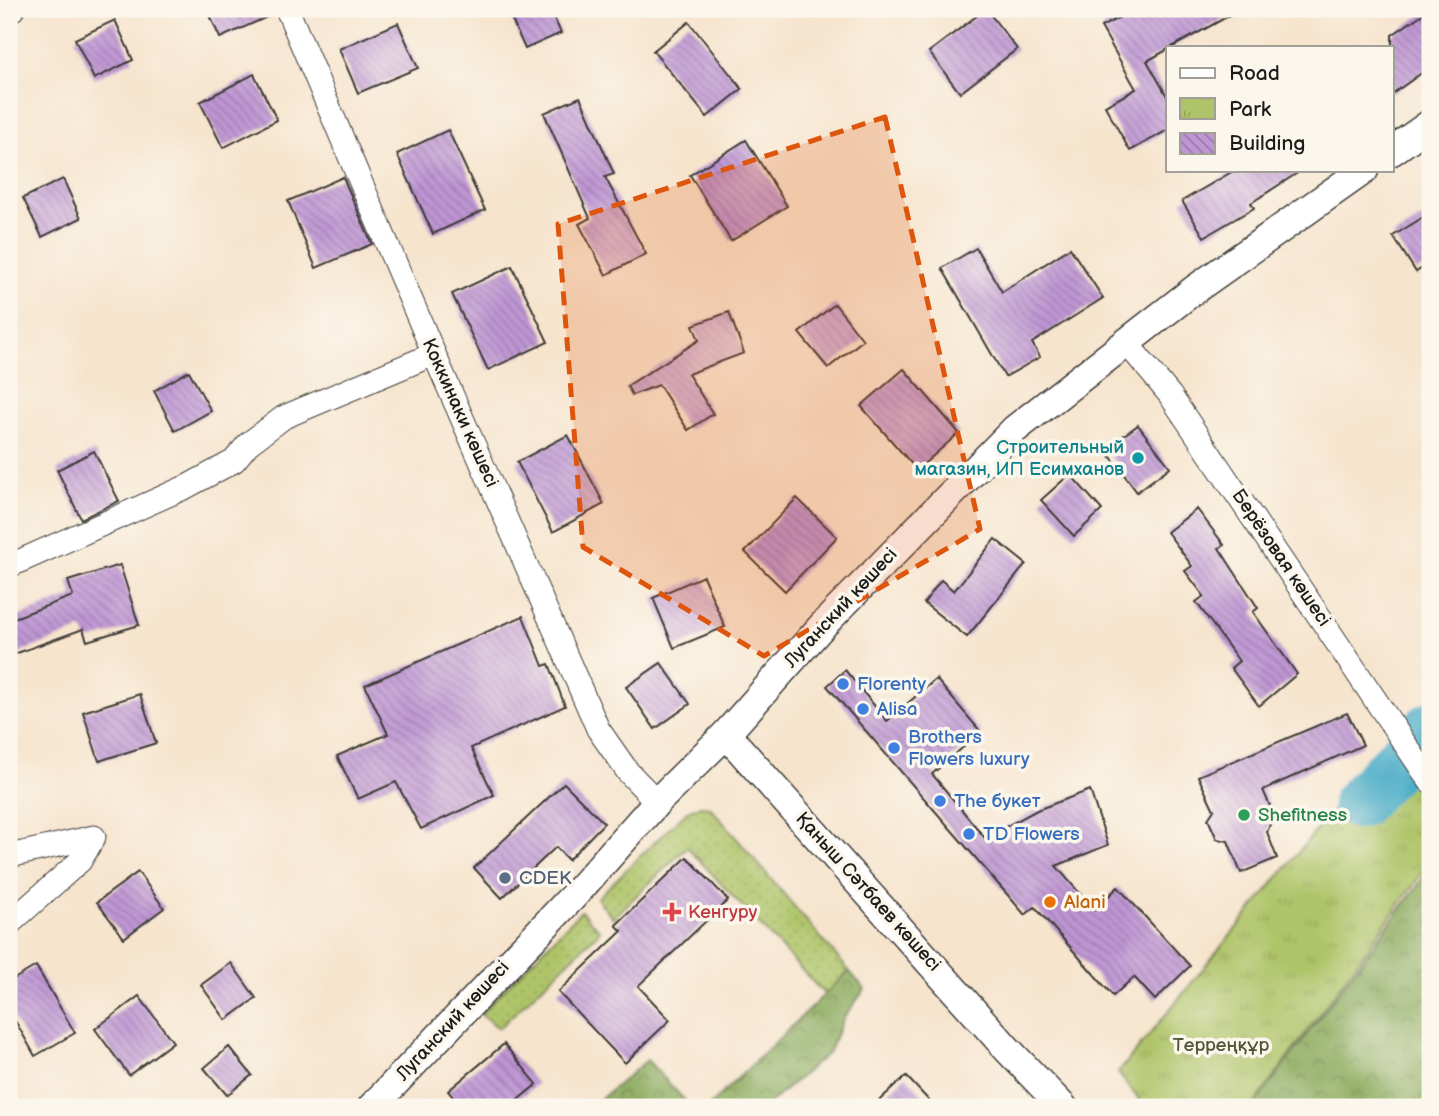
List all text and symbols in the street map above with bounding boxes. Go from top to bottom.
legend [1166,46,1394,172]
text: Road [1229,61,1280,86]
text: Park [1229,97,1272,122]
text: Building [1229,131,1305,156]
street label: Коккинаки көшесі [417,335,503,491]
place label: Строительный магазин, ИП Есимханов [915,436,1124,481]
marker: Строительный магазин, ИП Есимханов [1130,450,1146,466]
street label: Берёзовая көшесі [1227,485,1335,631]
street label: Луганский көшесі [779,543,902,673]
place label: Florenty [857,673,927,696]
marker: Florenty [835,676,851,692]
place label: Alisa [877,698,917,721]
marker: Alisa [855,701,871,717]
place label: Brothers Flowers luxury [908,726,1030,771]
marker: Brothers Flowers luxury [886,740,902,756]
place label: The букет [954,790,1041,813]
marker: The букет [932,793,948,809]
place label: Shefitness [1258,804,1347,827]
marker: Shefitness [1236,807,1252,823]
street label: Қаныш Сәтбаев көшесі [790,808,946,976]
place label: TD Flowers [983,823,1080,846]
marker: TD Flowers [961,826,977,842]
place label: CDEK [519,867,572,890]
marker: CDEK [497,870,513,886]
place label: Alani [1064,891,1106,914]
marker: Alani [1042,894,1058,910]
place label: Кенгуру [688,901,757,924]
marker: Кенгуру [662,902,682,922]
street label: Луганский көшесі [391,956,514,1086]
park label: Терреңқұр [1173,1034,1270,1057]

